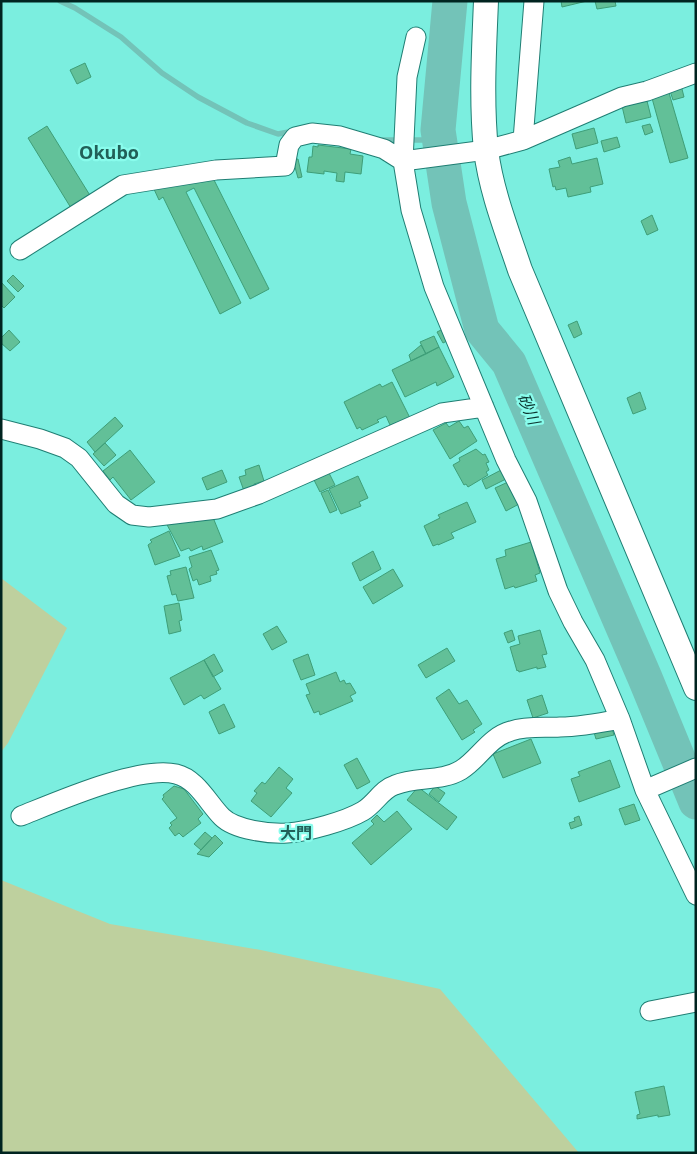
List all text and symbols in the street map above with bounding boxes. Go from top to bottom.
district label: Okubo [79,140,139,164]
water label: 砂川 [513,390,546,430]
district label: 大門 [280,822,312,844]

